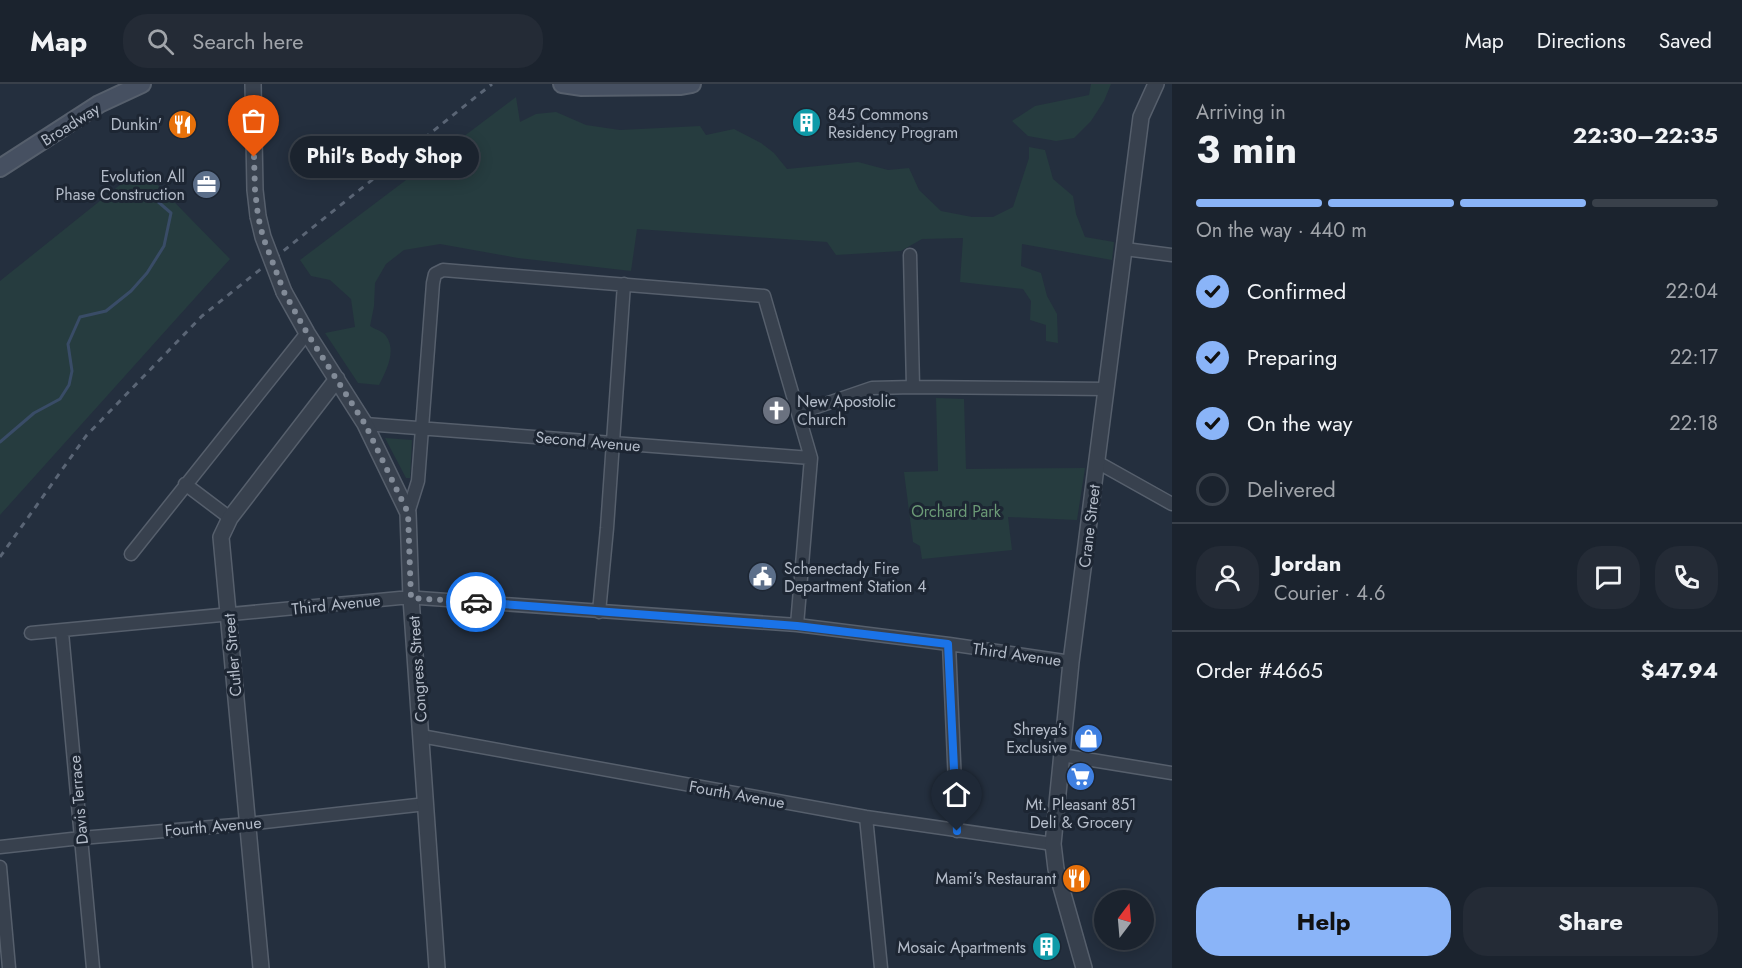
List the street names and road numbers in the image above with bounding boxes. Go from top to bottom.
street label: Broadway [36,97,105,151]
street label: Second Avenue [534,425,642,458]
street label: Crane Street [1073,483,1106,569]
street label: Third Avenue [290,588,382,621]
street label: Cutler Street [217,612,248,698]
street label: Congress Street [402,615,433,723]
street label: Third Avenue [971,637,1063,672]
street label: Davis Terrace [63,754,94,846]
street label: Fourth Avenue [687,775,787,814]
street label: Fourth Avenue [164,811,262,842]

